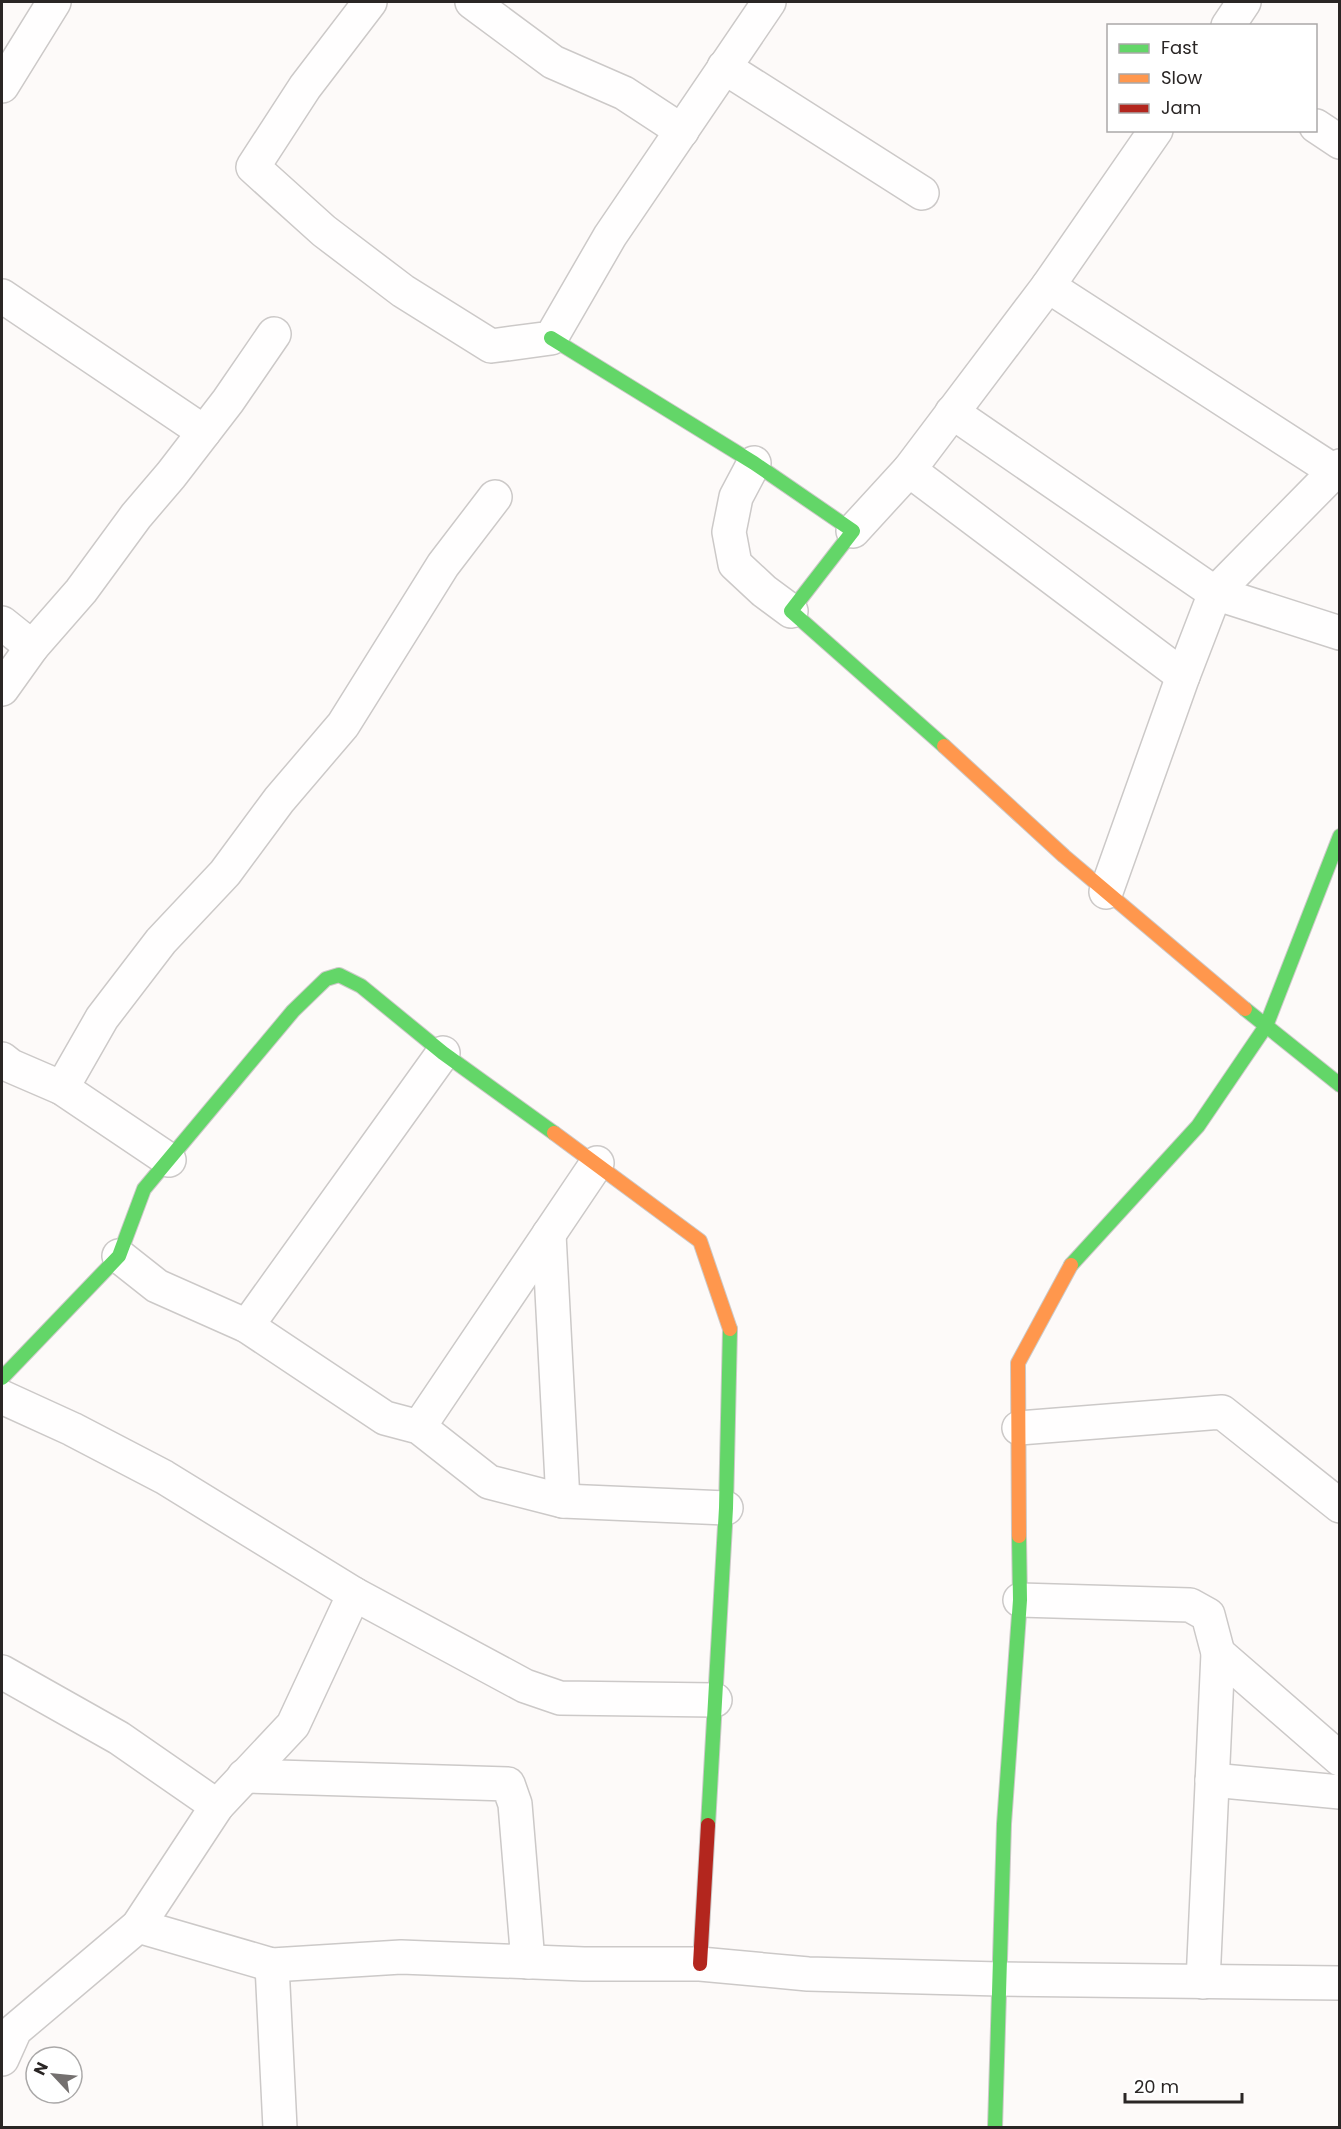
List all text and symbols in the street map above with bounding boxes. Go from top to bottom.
legend [1107,24,1317,132]
text: Fast [1161,35,1198,60]
text: Slow [1161,65,1203,90]
text: Jam [1161,95,1201,120]
north arrow [24,2045,84,2105]
text: N [28,2058,54,2079]
scale bar [1125,2066,1242,2104]
text: 20 m [1134,2074,1179,2099]

